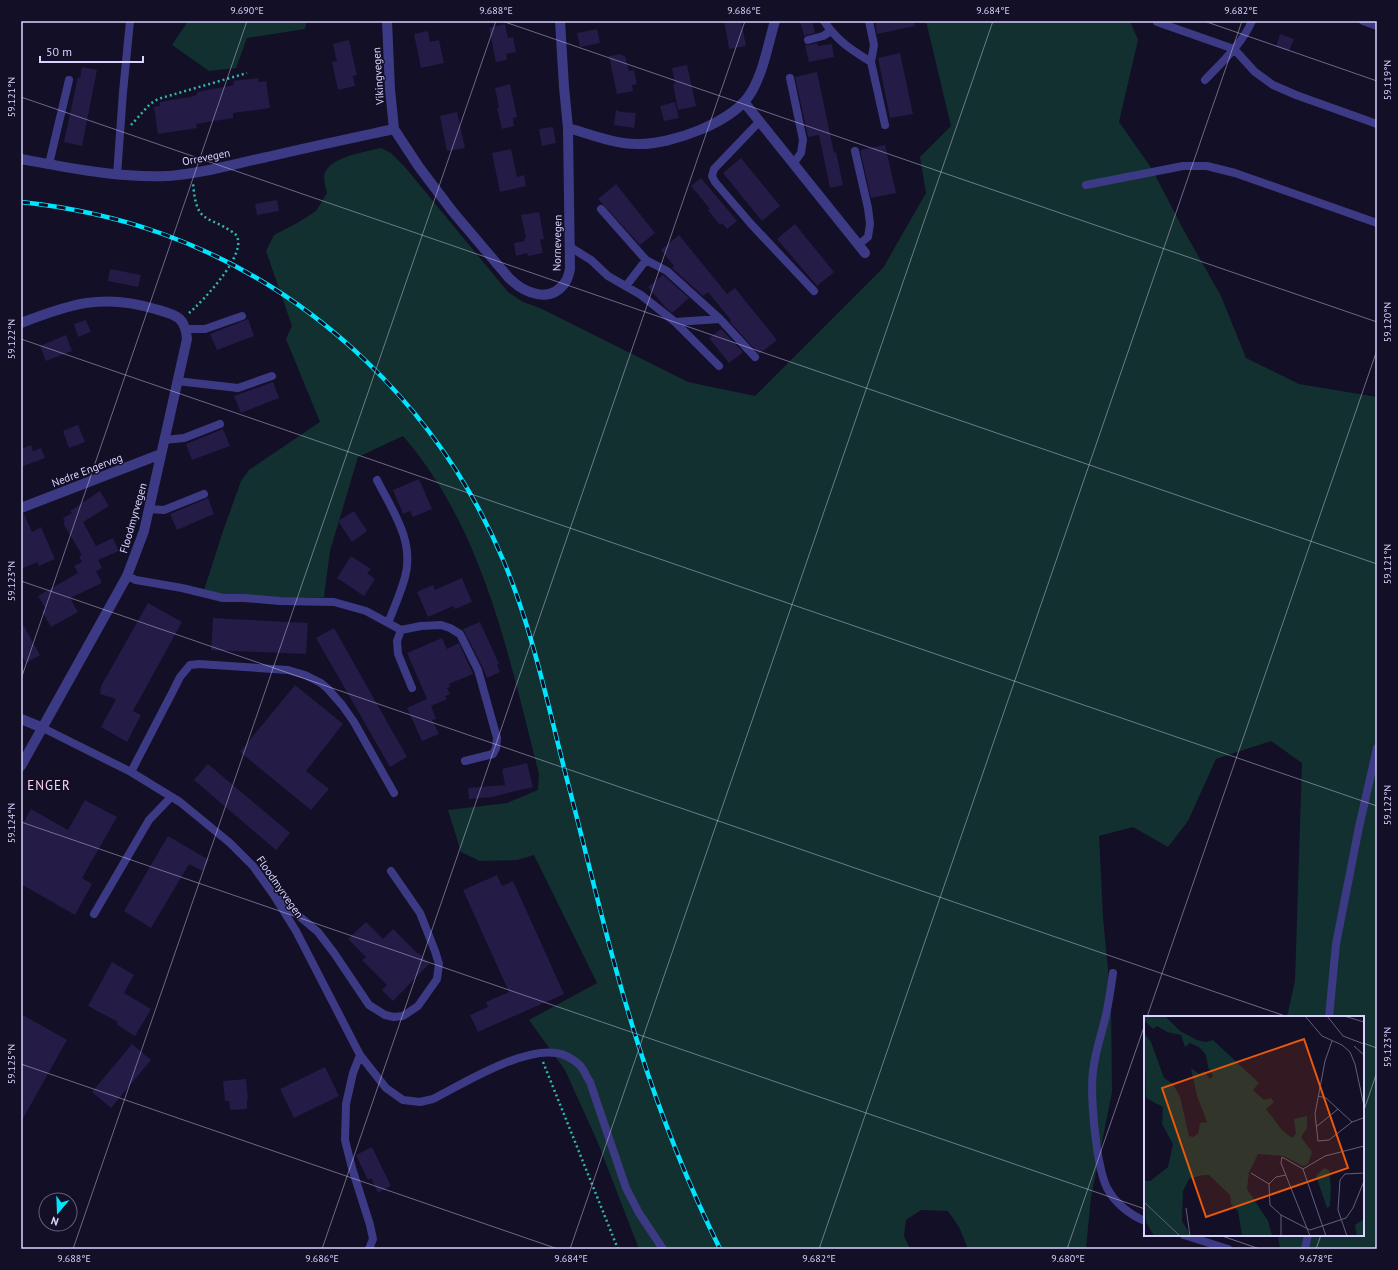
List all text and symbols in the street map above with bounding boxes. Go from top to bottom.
text: 9.690°E [230,4,264,17]
text: 9.688°E [479,4,513,17]
text: 9.686°E [727,4,761,17]
text: 9.684°E [976,4,1010,17]
text: 9.682°E [1224,4,1258,17]
scale bar [40,38,143,64]
text: 50 m [46,44,72,59]
street label: Vikingvegen [369,47,387,106]
text: 59.119°N [1381,60,1394,100]
text: 59.121°N [5,77,18,117]
street label: Orrevegen [181,146,231,168]
street label: Nornevegen [550,215,564,271]
text: 59.120°N [1381,302,1394,342]
text: 59.122°N [5,319,18,359]
street label: Nedre Engerveg [50,450,125,490]
street label: Floodmyrvegen [116,481,150,555]
text: 59.121°N [1381,544,1394,584]
text: 59.123°N [5,561,18,601]
district label: ENGER [27,777,71,794]
text: 59.122°N [1381,785,1394,825]
text: 59.124°N [5,803,18,843]
street label: Floodmyrvegen [253,853,307,921]
inset map [1144,1016,1364,1236]
text: 59.123°N [1381,1027,1394,1067]
text: 59.125°N [5,1044,18,1084]
north arrow [38,1192,78,1232]
text: N [49,1214,60,1229]
text: 9.688°E [57,1252,91,1265]
text: 9.686°E [305,1252,339,1265]
text: 9.684°E [554,1252,588,1265]
text: 9.682°E [802,1252,836,1265]
text: 9.680°E [1051,1252,1085,1265]
text: 9.678°E [1299,1252,1333,1265]

